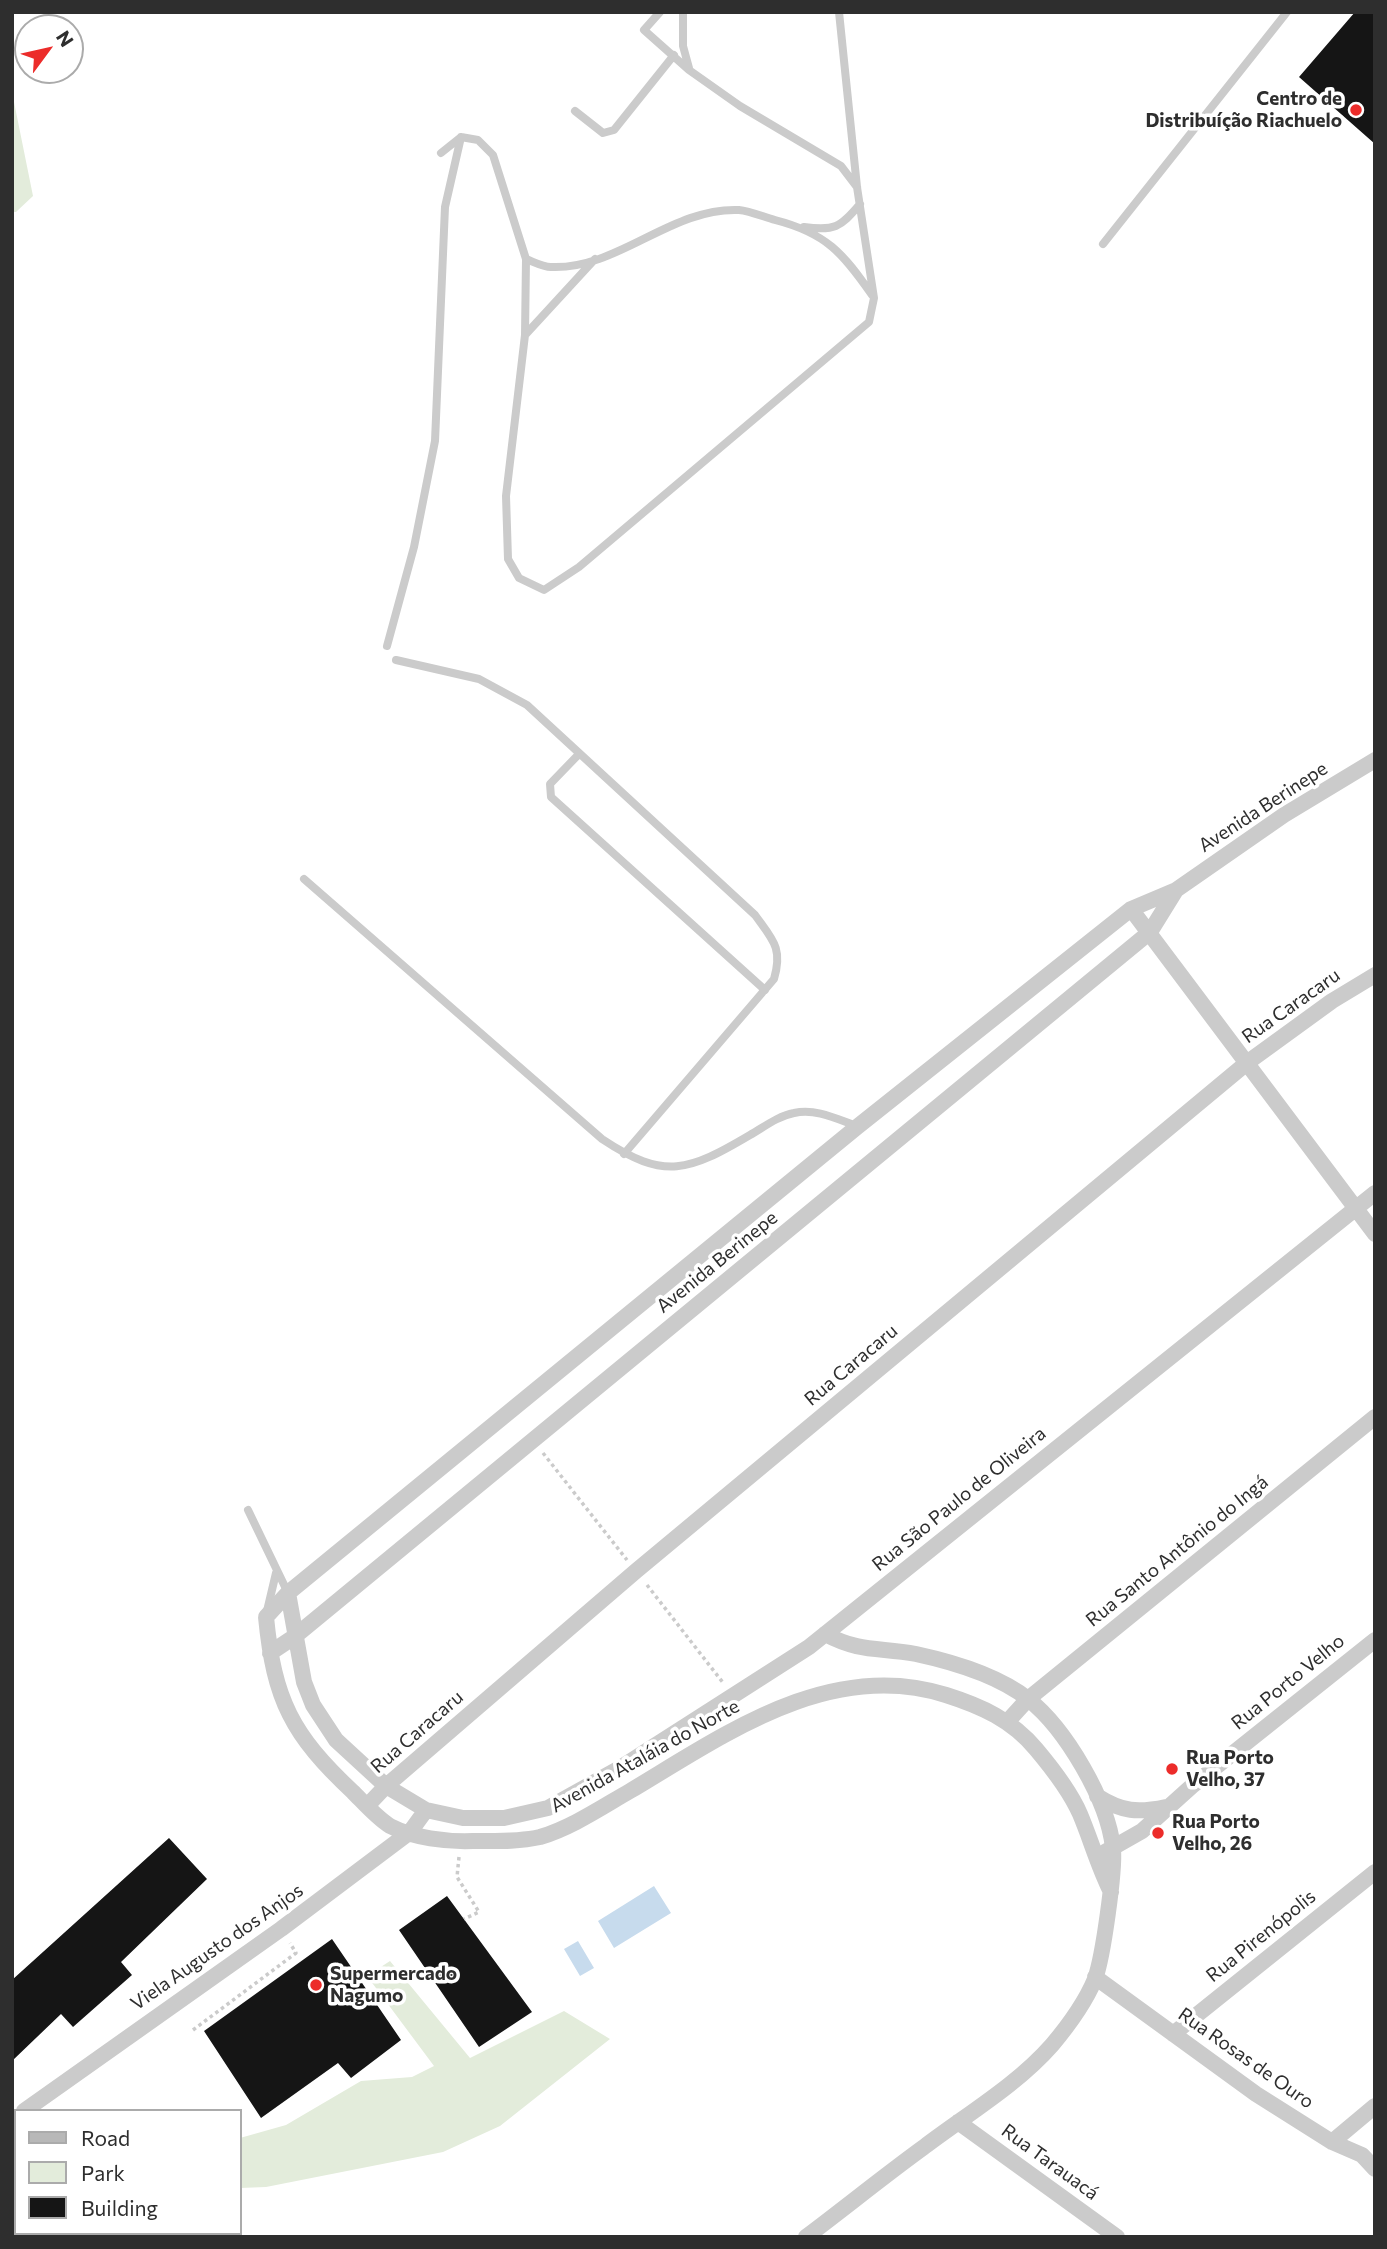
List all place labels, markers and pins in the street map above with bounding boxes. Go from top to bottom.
place label: Centro de Distribuíção Riachuelo [1145,88,1342,132]
marker: Centro de Distribuíção Riachuelo [1348,102,1364,118]
place label: Rua Porto Velho, 37 [1186,1747,1274,1791]
marker: Rua Porto Velho, 37 [1164,1761,1180,1777]
place label: Rua Porto Velho, 26 [1172,1811,1260,1855]
marker: Rua Porto Velho, 26 [1150,1825,1166,1841]
place label: Supermercado Nagumo [330,1963,457,2007]
marker: Supermercado Nagumo [308,1977,324,1993]

